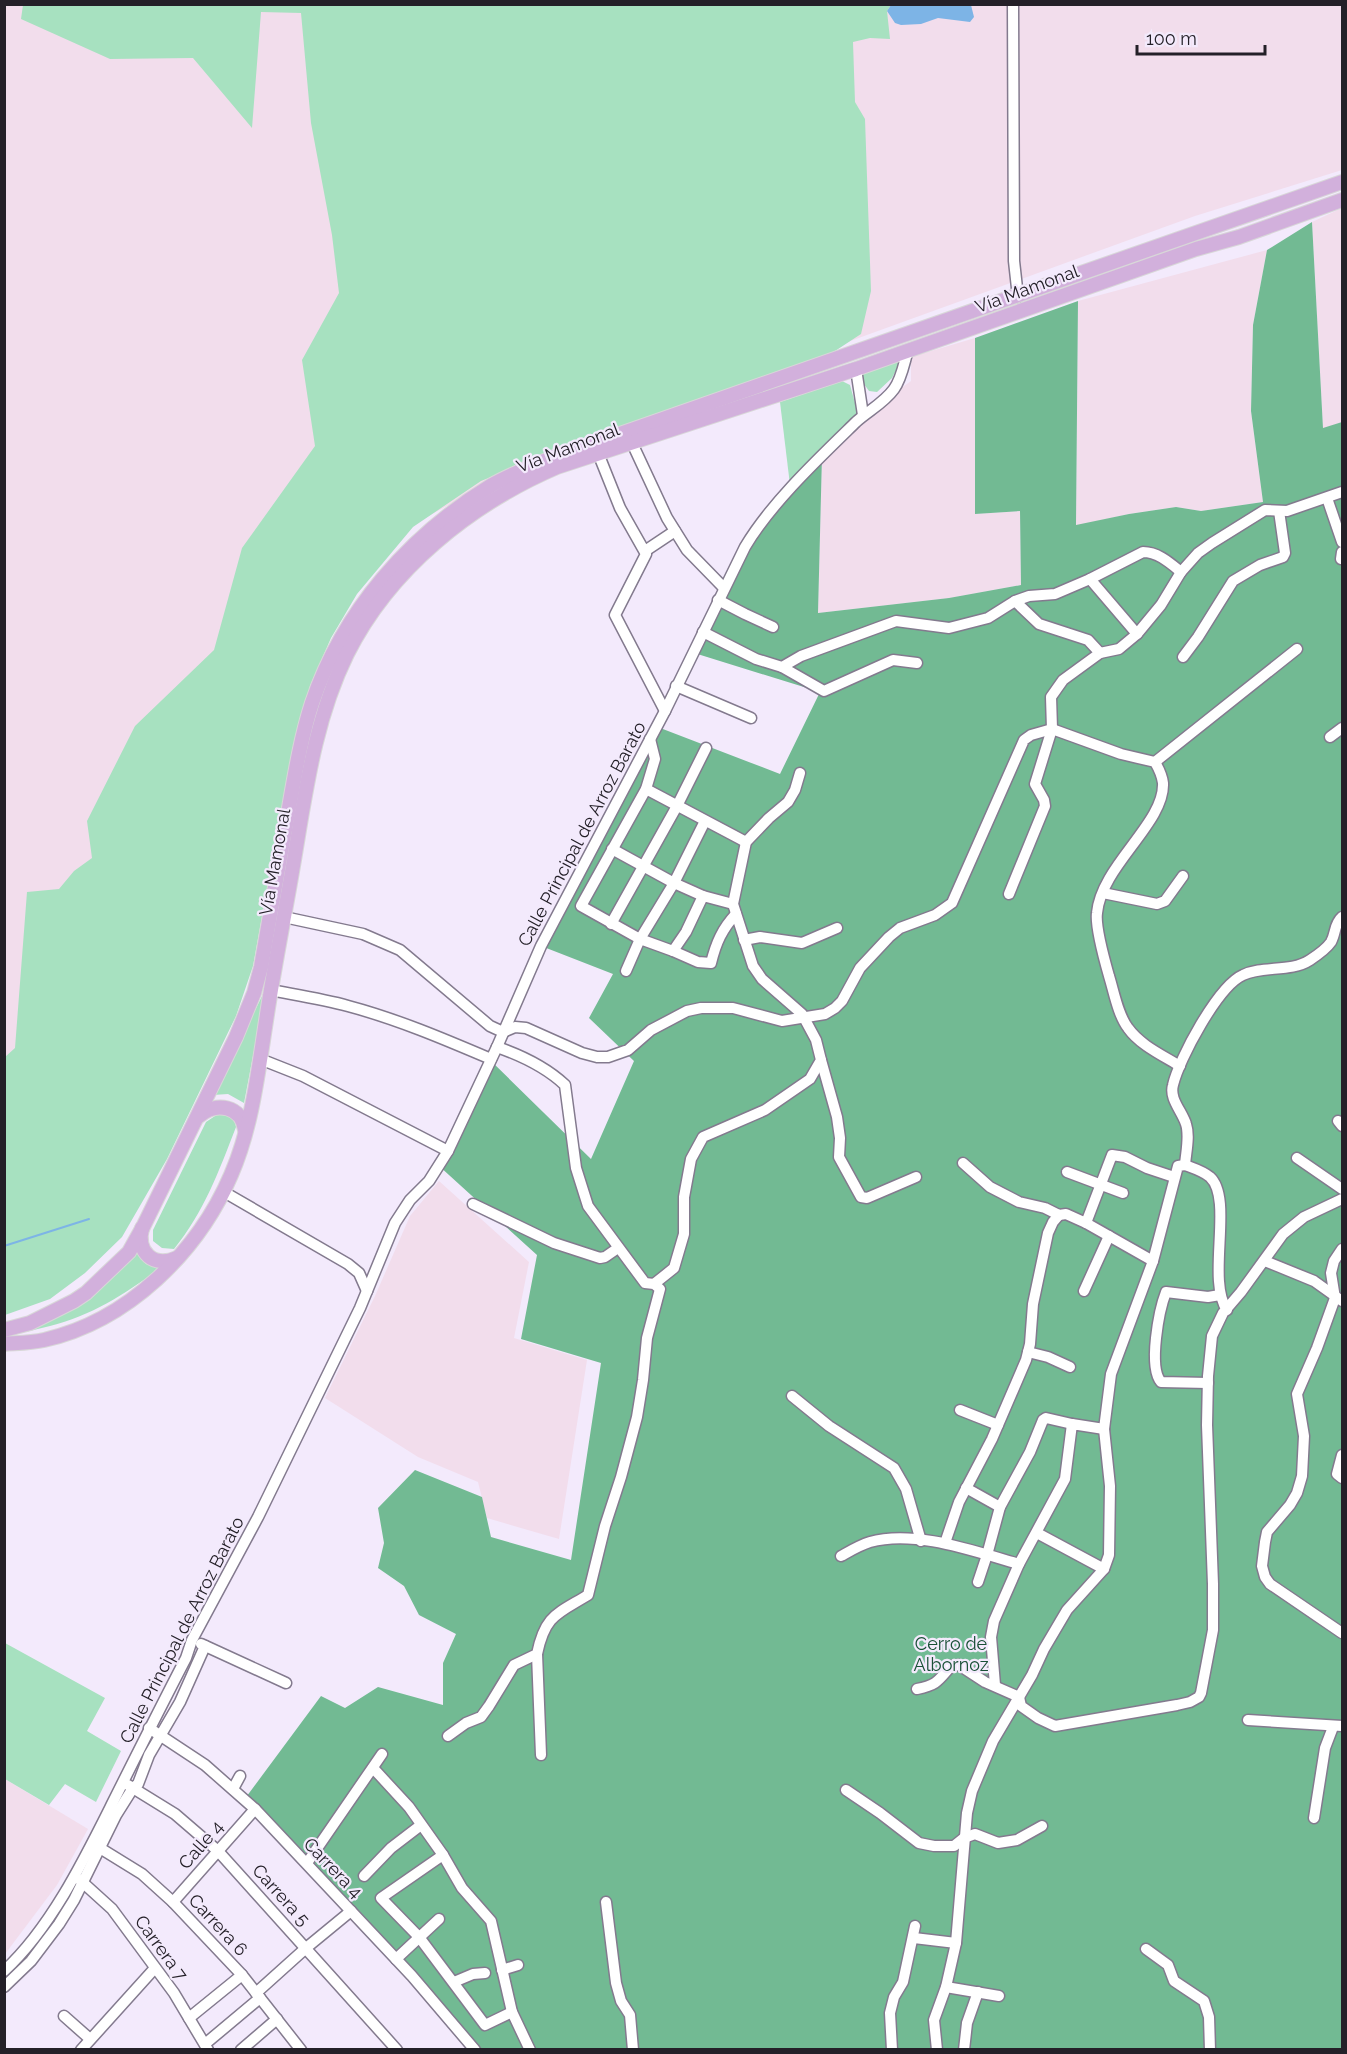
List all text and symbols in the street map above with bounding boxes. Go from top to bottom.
scale bar [1137,18,1264,56]
text: 100 m [1146,28,1197,49]
street label: Vía Mamonal [972,260,1081,317]
street label: Vía Mamonal [513,418,622,477]
street label: Calle Principal de Arroz Barato [513,718,650,950]
street label: Vía Mamonal [255,807,294,917]
street label: Calle Principal de Arroz Barato [115,1513,248,1747]
park label: Cerro de Albornoz [913,1633,989,1675]
street label: Calle 4 [174,1816,227,1873]
street label: Carrera 4 [300,1833,367,1902]
street label: Carrera 5 [248,1860,315,1930]
street label: Carrera 6 [185,1889,252,1960]
street label: Carrera 7 [131,1911,192,1985]

